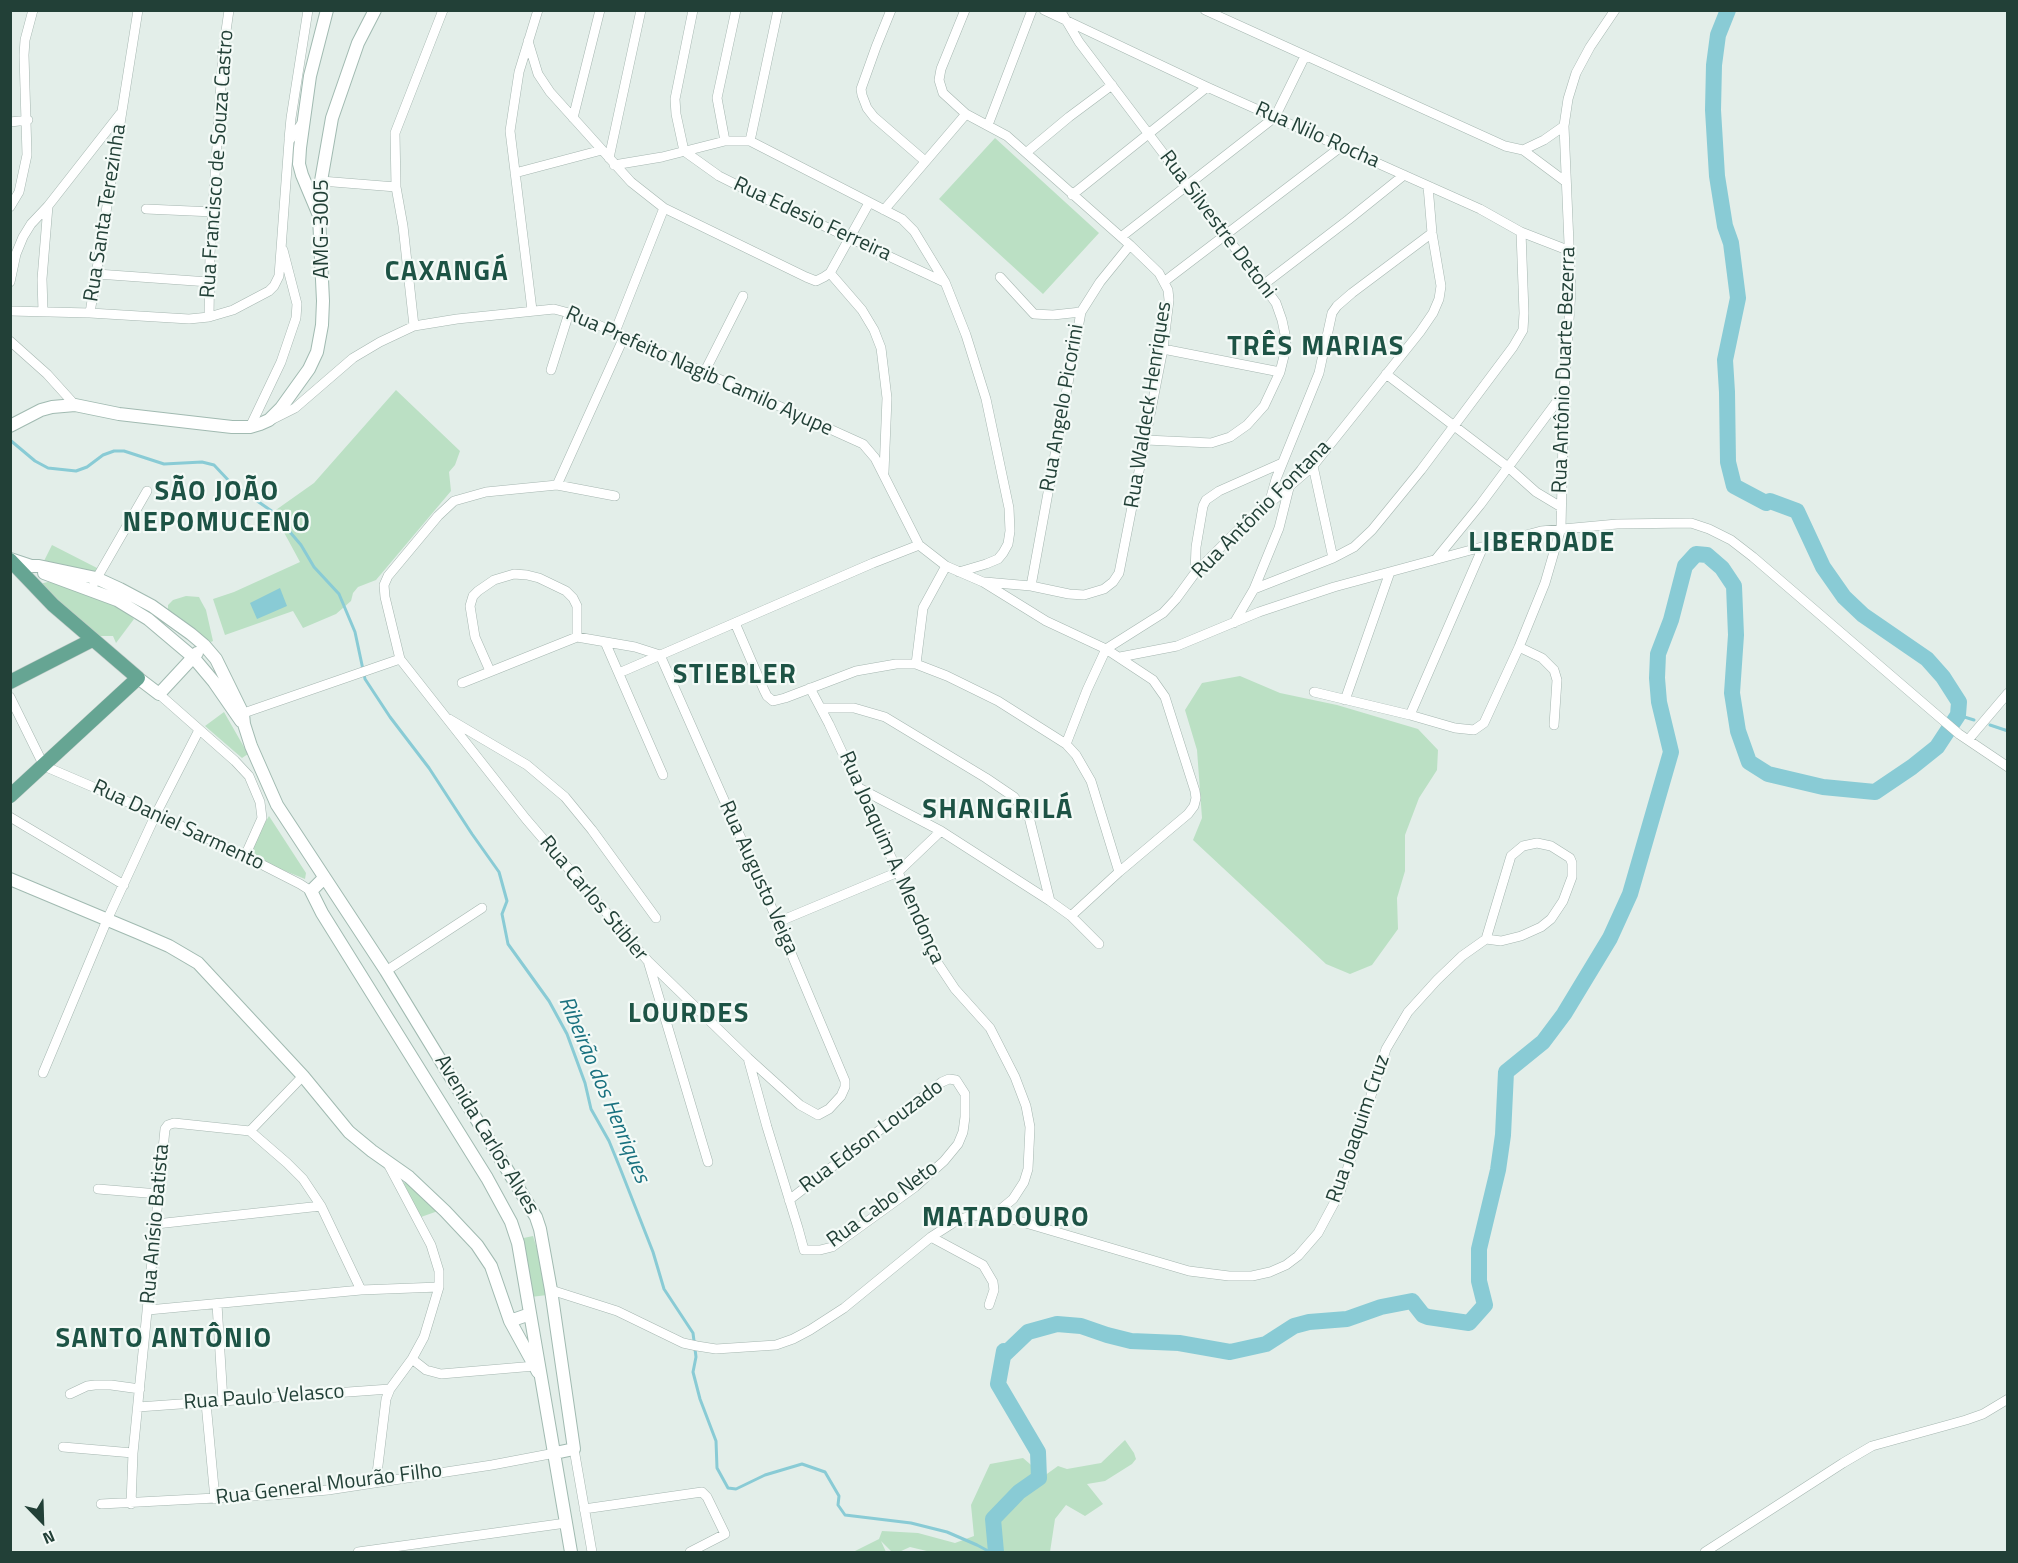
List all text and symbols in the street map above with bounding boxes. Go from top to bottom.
street label: Rua Francisco de Souza Castro [196,29,240,299]
street label: Rua Nilo Rocha [1251,97,1383,175]
street label: Rua Santa Terezinha [80,122,132,304]
street label: Rua Silvestre Detoni [1153,146,1281,304]
street label: Rua Edesio Ferreira [729,172,895,268]
street label: AMG-3005 [310,179,336,279]
street label: Rua Antônio Duarte Bezerra [1548,246,1582,494]
district label: CAXANGÁ [385,257,509,289]
street label: Rua Waldeck Henriques [1120,300,1178,510]
street label: Rua Prefeito Nagib Camilo Ayupe [561,302,837,442]
street label: Rua Angelo Picorini [1036,322,1090,494]
district label: TRÊS MARIAS [1227,332,1405,364]
street label: Rua Antônio Fontana [1187,435,1337,585]
district label: SÃO JOÃO NEPOMUCENO [123,477,311,540]
district label: LIBERDADE [1468,528,1616,560]
district label: STIEBLER [673,660,797,692]
street label: Rua Joaquim A. Mendonça [833,748,949,968]
street label: Rua Daniel Sarmento [88,775,268,877]
district label: SHANGRILÁ [922,795,1074,827]
street label: Rua Augusto Veiga [713,797,803,959]
street label: Rua Carlos Stibler [533,831,653,967]
water label: Ribeirão dos Henriques [552,993,654,1187]
district label: LOURDES [628,999,750,1031]
street label: Avenida Carlos Alves [428,1051,544,1219]
street label: Rua Joaquim Cruz [1322,1052,1396,1206]
street label: Rua Edson Louzado [795,1075,949,1199]
street label: Rua Anísio Batista [136,1143,176,1305]
street label: Rua Cabo Neto [823,1156,943,1254]
district label: MATADOURO [922,1203,1090,1235]
district label: SANTO ANTÔNIO [55,1324,273,1356]
street label: Rua Paulo Velasco [183,1380,345,1416]
street label: Rua General Mourão Filho [214,1459,444,1511]
north arrow [12,1491,72,1551]
text: N [39,1524,59,1551]

